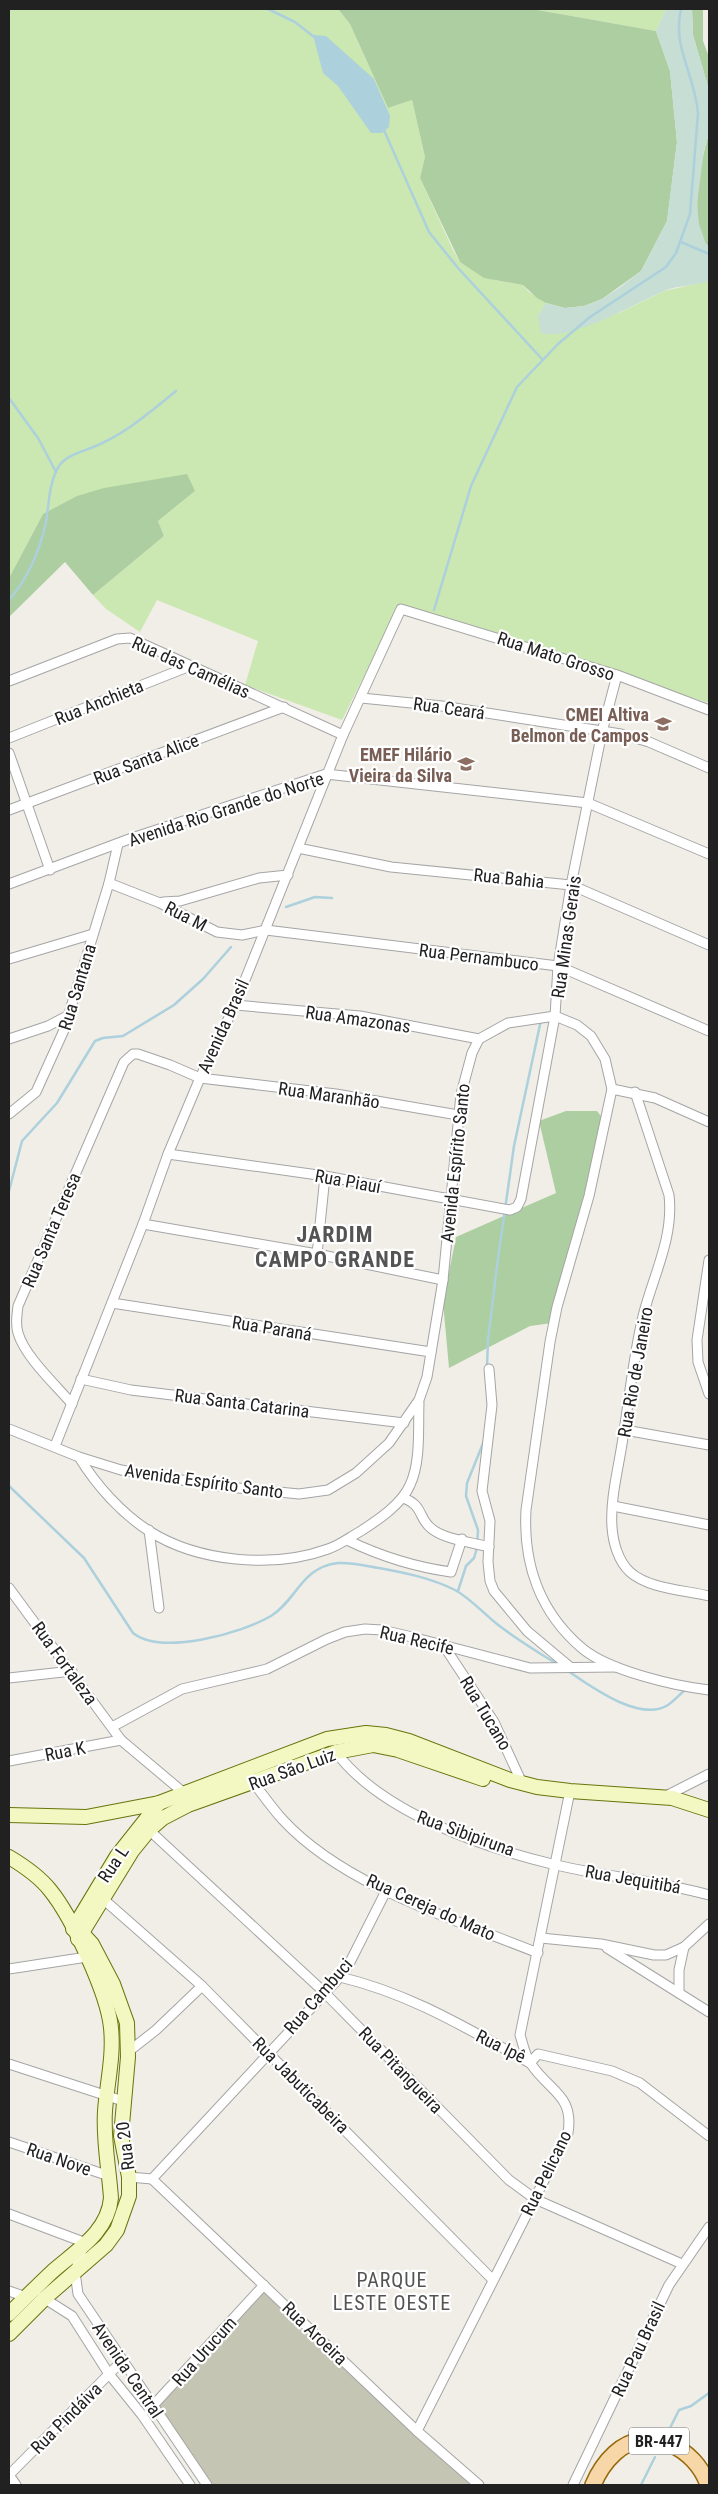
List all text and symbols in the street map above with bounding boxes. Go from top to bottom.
street label: Rua Mato Grosso [495,627,617,685]
street label: Rua das Camélias [129,632,253,702]
street label: Rua Anchieta [52,675,146,729]
street label: Rua Ceará [412,693,486,723]
place label: CMEI Altiva Belmon de Campos [511,704,649,746]
school or university icon: CMEI Altiva Belmon de Campos [653,714,673,734]
street label: Rua Santa Alice [90,729,202,789]
place label: EMEF Hilário Vieira da Silva [349,744,452,786]
school or university icon: EMEF Hilário Vieira da Silva [456,754,476,774]
street label: Avenida Rio Grande do Norte [126,768,326,850]
street label: Rua Bahia [473,864,545,892]
street label: Rua Minas Gerais [547,874,585,1000]
street label: Rua M [161,897,211,935]
street label: Rua Pernambuco [418,939,540,975]
street label: Rua Santana [54,941,100,1033]
street label: Avenida Brasil [193,976,253,1076]
street label: Rua Amazonas [304,1001,412,1037]
street label: Rua Maranhão [277,1078,381,1112]
street label: Avenida Espírito Santo [436,1083,474,1243]
street label: Rua Piauí [313,1165,383,1197]
street label: Rua Santa Teresa [17,1169,85,1291]
district label: JARDIM CAMPO GRANDE [255,1222,415,1272]
street label: Rua Rio de Janeiro [613,1305,657,1439]
street label: Rua Paraná [231,1311,313,1345]
street label: Rua Santa Catarina [173,1384,311,1422]
street label: Avenida Espírito Santo [124,1459,284,1503]
street label: Rua Fortaleza [28,1617,102,1709]
street label: Rua Recife [378,1621,456,1659]
street label: Rua Tucano [456,1672,516,1754]
street label: Rua K [43,1737,87,1765]
street label: Rua São Luiz [246,1744,338,1794]
street label: Rua Sibipiruna [414,1806,518,1860]
street label: Rua L [93,1841,133,1886]
street label: Rua Jequitibá [583,1860,683,1898]
street label: Rua Cereja do Mato [363,1869,499,1945]
street label: Rua Cambuci [279,1954,357,2038]
street label: Rua Pitangueira [355,2023,447,2117]
street label: Rua Ipê [473,2025,529,2067]
street label: Rua Jabuticabeira [248,2032,354,2138]
street label: Rua 20 [112,2121,138,2171]
street label: Rua Pelicano [516,2127,576,2219]
street label: Rua Nove [24,2138,94,2180]
district label: PARQUE LESTE OESTE [333,2268,451,2315]
street label: Rua Aroeira [278,2297,352,2369]
street label: Rua Pau Brasil [607,2298,669,2400]
street label: Rua Urucum [167,2312,241,2390]
street label: Avenida Central [88,2318,168,2422]
street label: Rua Pindáiva [26,2378,106,2458]
road number: BR-447 [629,2428,689,2454]

